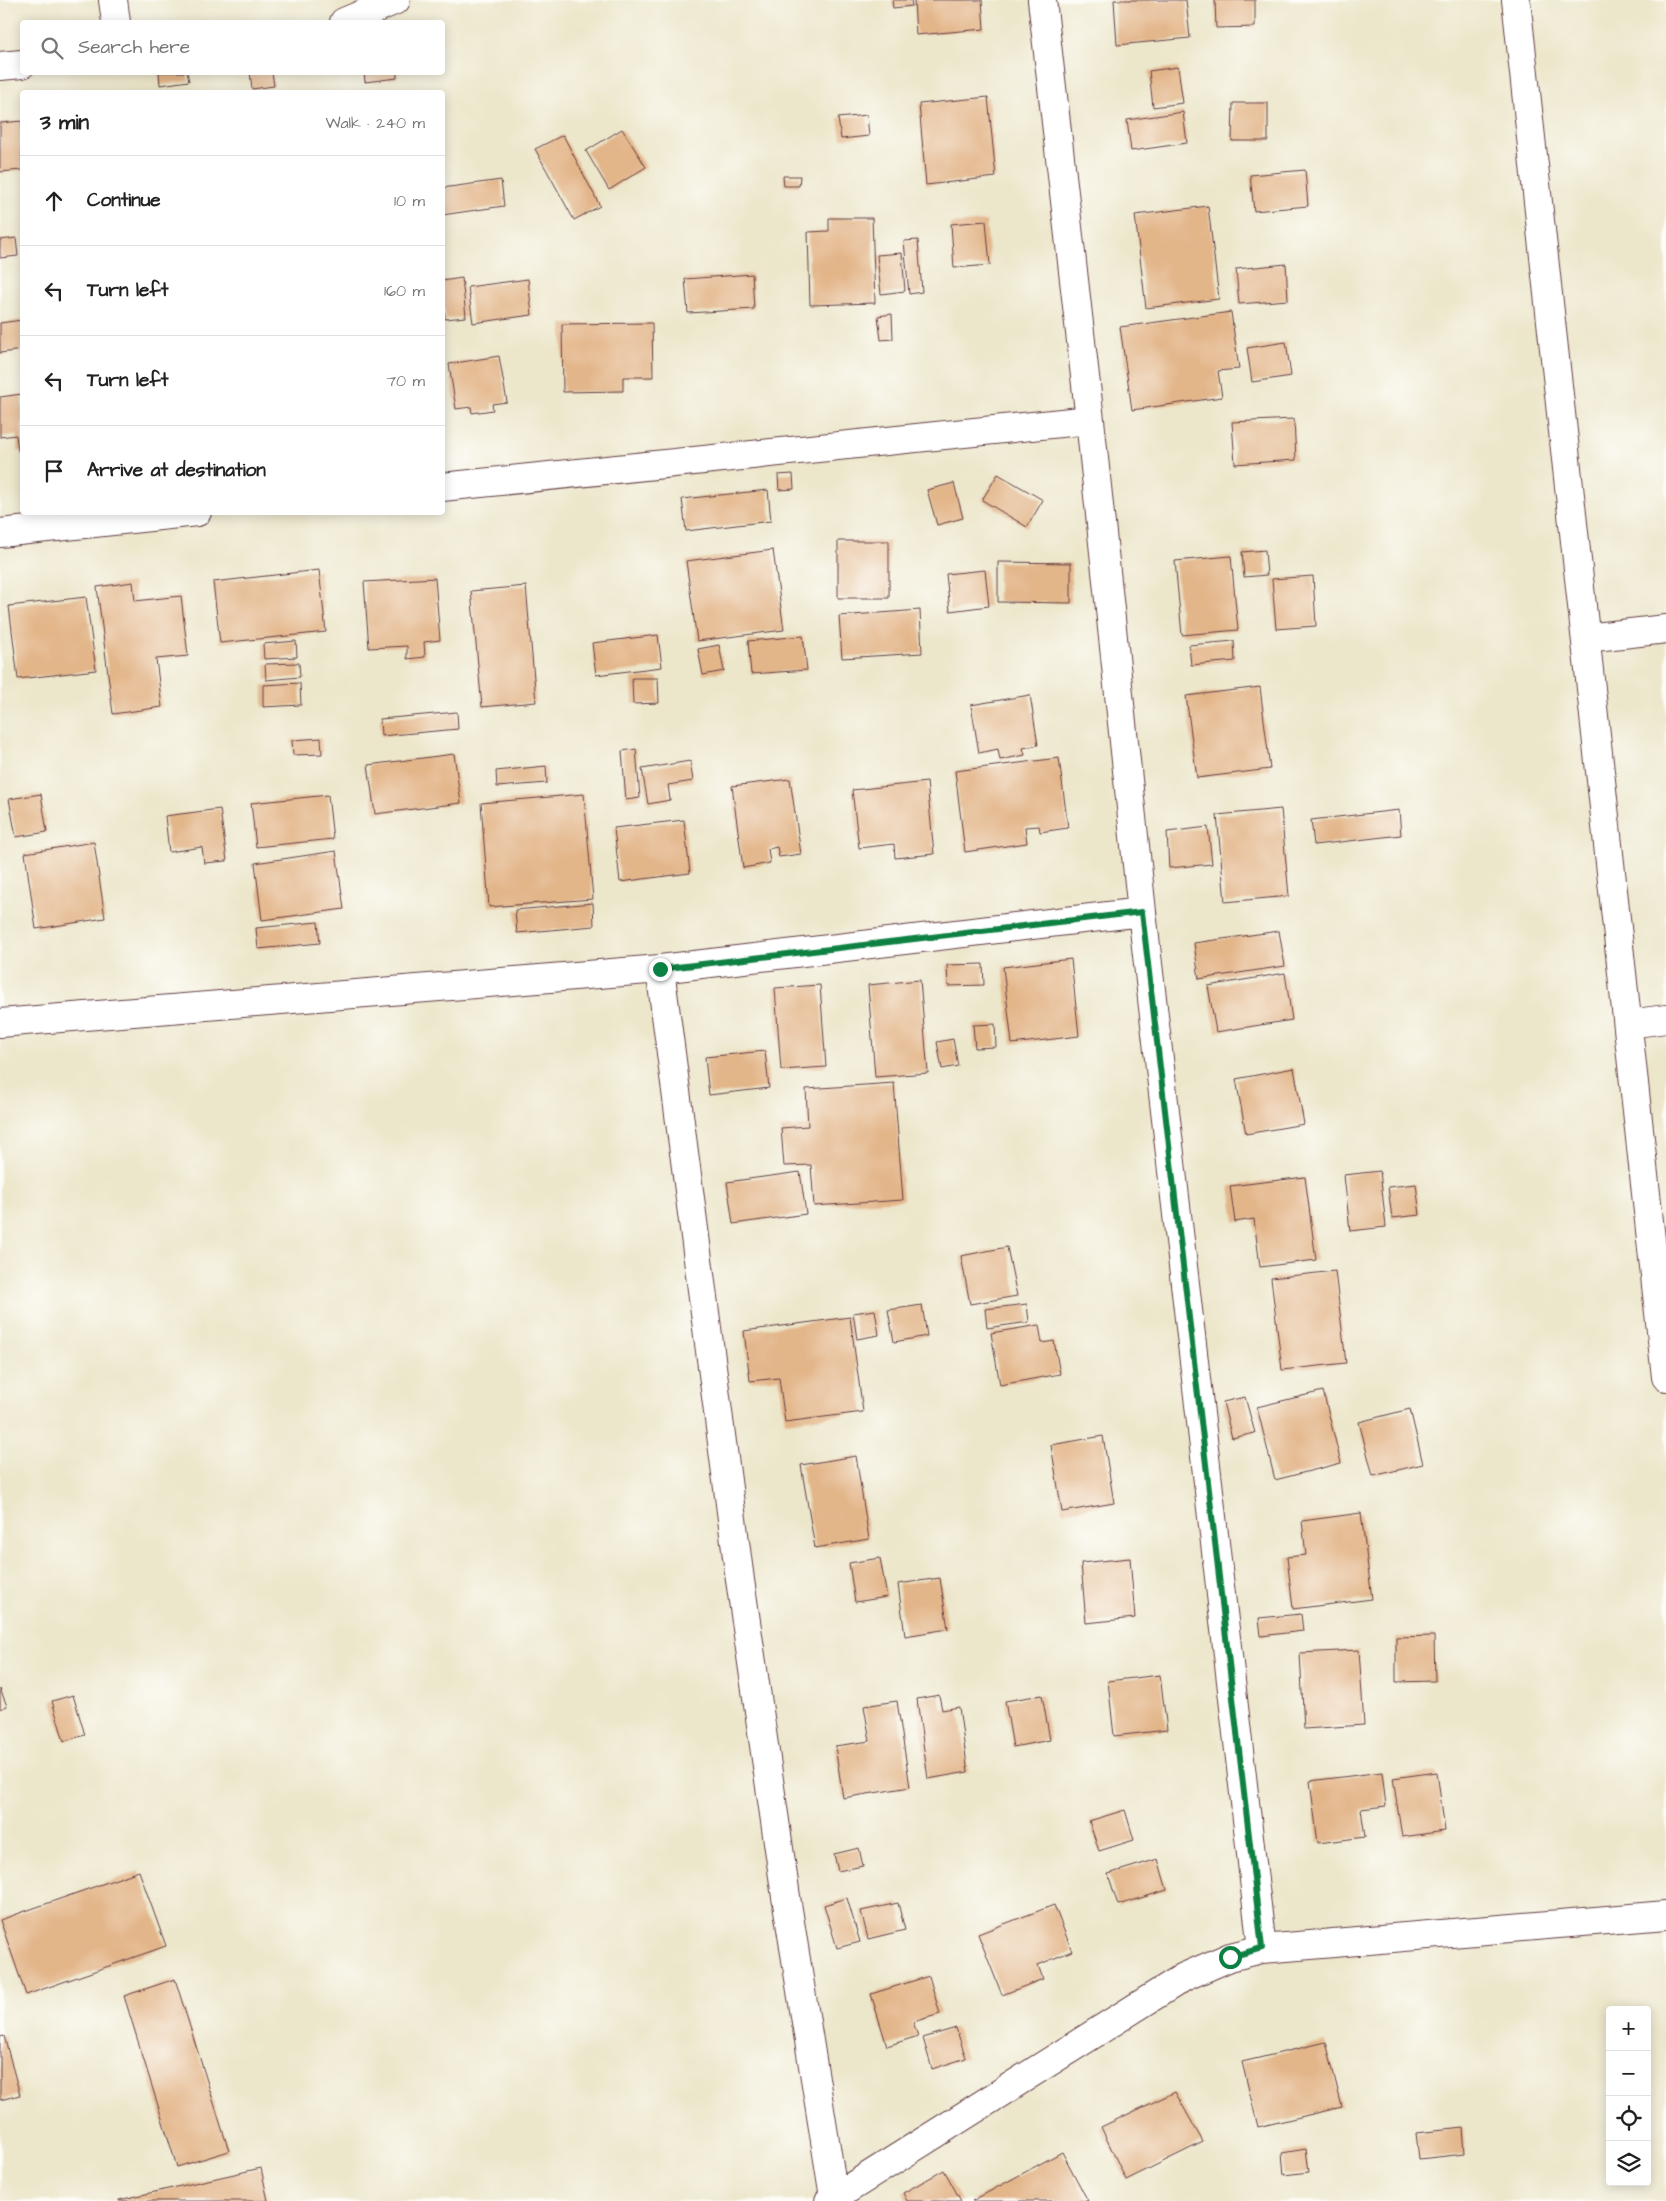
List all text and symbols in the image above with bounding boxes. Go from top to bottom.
search box [20,20,445,75]
icon: search [38,34,66,62]
text: Search here [78,34,190,61]
text: 3 min [40,108,89,137]
text: Walk · 240 m [325,112,425,134]
icon: ahead [40,187,68,215]
text: Continue [87,187,161,214]
text: 10 m [394,190,425,212]
icon: left [40,277,68,305]
text: Turn left [87,277,168,304]
text: 160 m [384,280,425,302]
icon: left [40,367,68,395]
text: Turn left [87,367,168,394]
text: 70 m [386,370,425,392]
icon: arrive [40,457,68,485]
text: Arrive at destination [87,457,266,484]
route end [649,958,672,981]
route start [1219,1946,1242,1969]
map controls [1606,2006,1651,2186]
button: + [1606,2006,1651,2051]
button: − [1606,2051,1651,2096]
button: locate [1606,2096,1651,2141]
button: layers [1606,2141,1651,2186]

